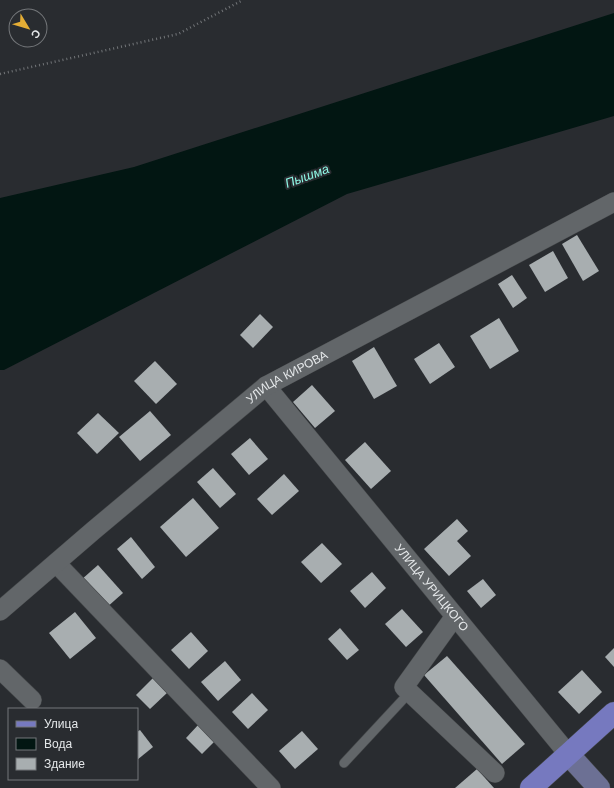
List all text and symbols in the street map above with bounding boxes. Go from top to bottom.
north arrow [8,8,48,48]
text: С [29,27,43,41]
water label: Пышма [283,161,331,191]
street label: УЛИЦА КИРОВА [243,348,330,406]
street label: УЛИЦА УРИЦКОГО [392,541,471,634]
legend [8,708,138,780]
text: Улица [44,717,78,731]
text: Вода [44,737,72,751]
text: Здание [44,757,85,771]

